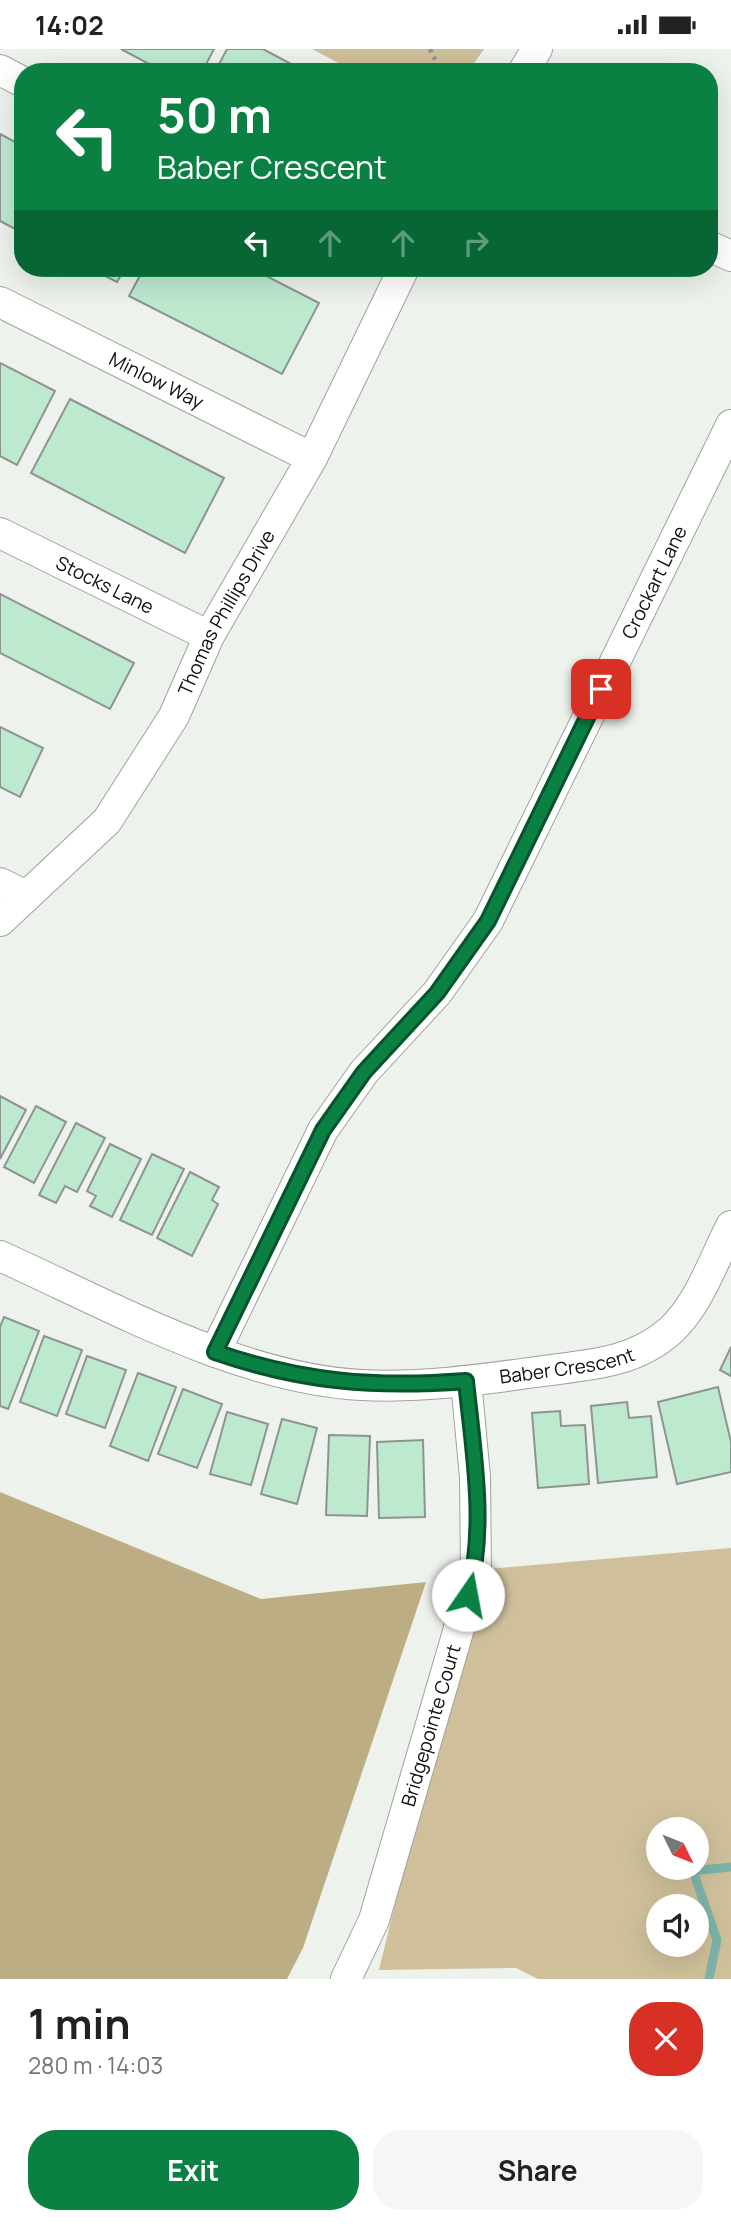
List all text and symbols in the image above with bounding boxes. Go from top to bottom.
text: 14:02 [35,7,104,43]
text: 50 m [157,81,272,148]
icon: left [42,91,133,182]
text: Baber Crescent [157,145,387,189]
icon: left [238,224,276,262]
icon: ahead [311,224,349,262]
icon: ahead [384,224,422,262]
icon: right [457,224,495,262]
street label: Minlow Way [105,346,208,415]
street label: Crockart Lane [615,521,693,643]
street label: Thomas Phillips Drive [172,525,281,699]
street label: Stocks Lane [51,550,158,620]
pin [571,659,631,719]
icon: arrive [582,670,620,708]
street label: Baber Crescent [498,1341,638,1390]
position arrow [431,1558,505,1632]
street label: Bridgepointe Court [395,1641,467,1809]
north arrow [646,1817,709,1879]
map controls [646,1817,709,1957]
button: sound [646,1894,709,1957]
text: 1 min [28,1994,131,2052]
button: close [629,2002,703,2076]
text: 280 m · 14:03 [28,2049,163,2081]
button: Exit [28,2130,359,2210]
button: Share [373,2130,703,2210]

